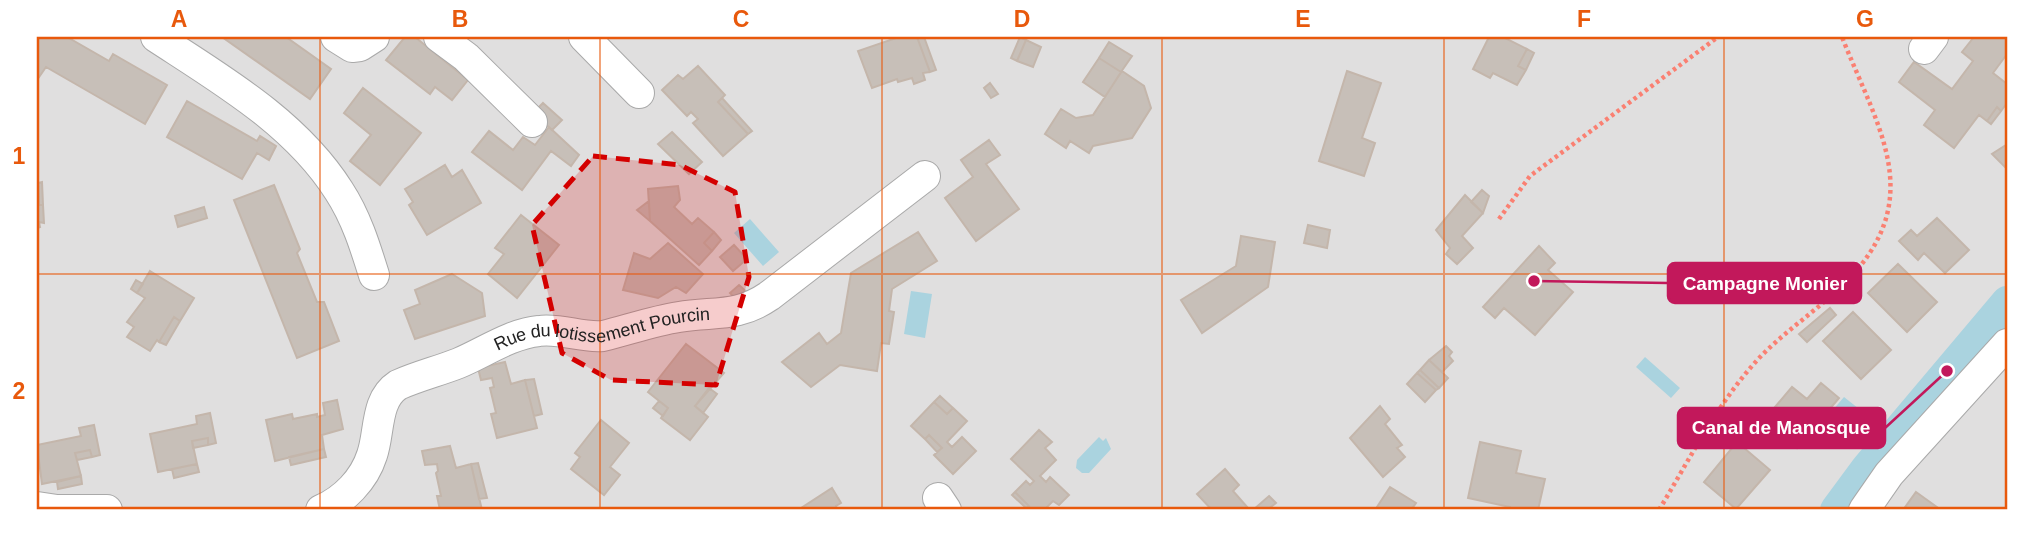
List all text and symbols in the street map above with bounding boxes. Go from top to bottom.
text: A [171,6,187,32]
text: B [452,6,468,32]
text: C [733,6,749,32]
text: D [1014,6,1030,32]
text: E [1295,6,1311,32]
text: F [1577,6,1591,32]
text: G [1856,6,1874,32]
text: 1 [13,143,26,169]
callout: Campagne Monier [1668,263,1861,303]
text: Campagne Monier [1683,273,1848,294]
street label: Rue du lotissement Pourcin [491,304,710,354]
text: 2 [13,378,25,404]
callout: Canal de Manosque [1678,408,1885,448]
text: Canal de Manosque [1692,417,1870,438]

